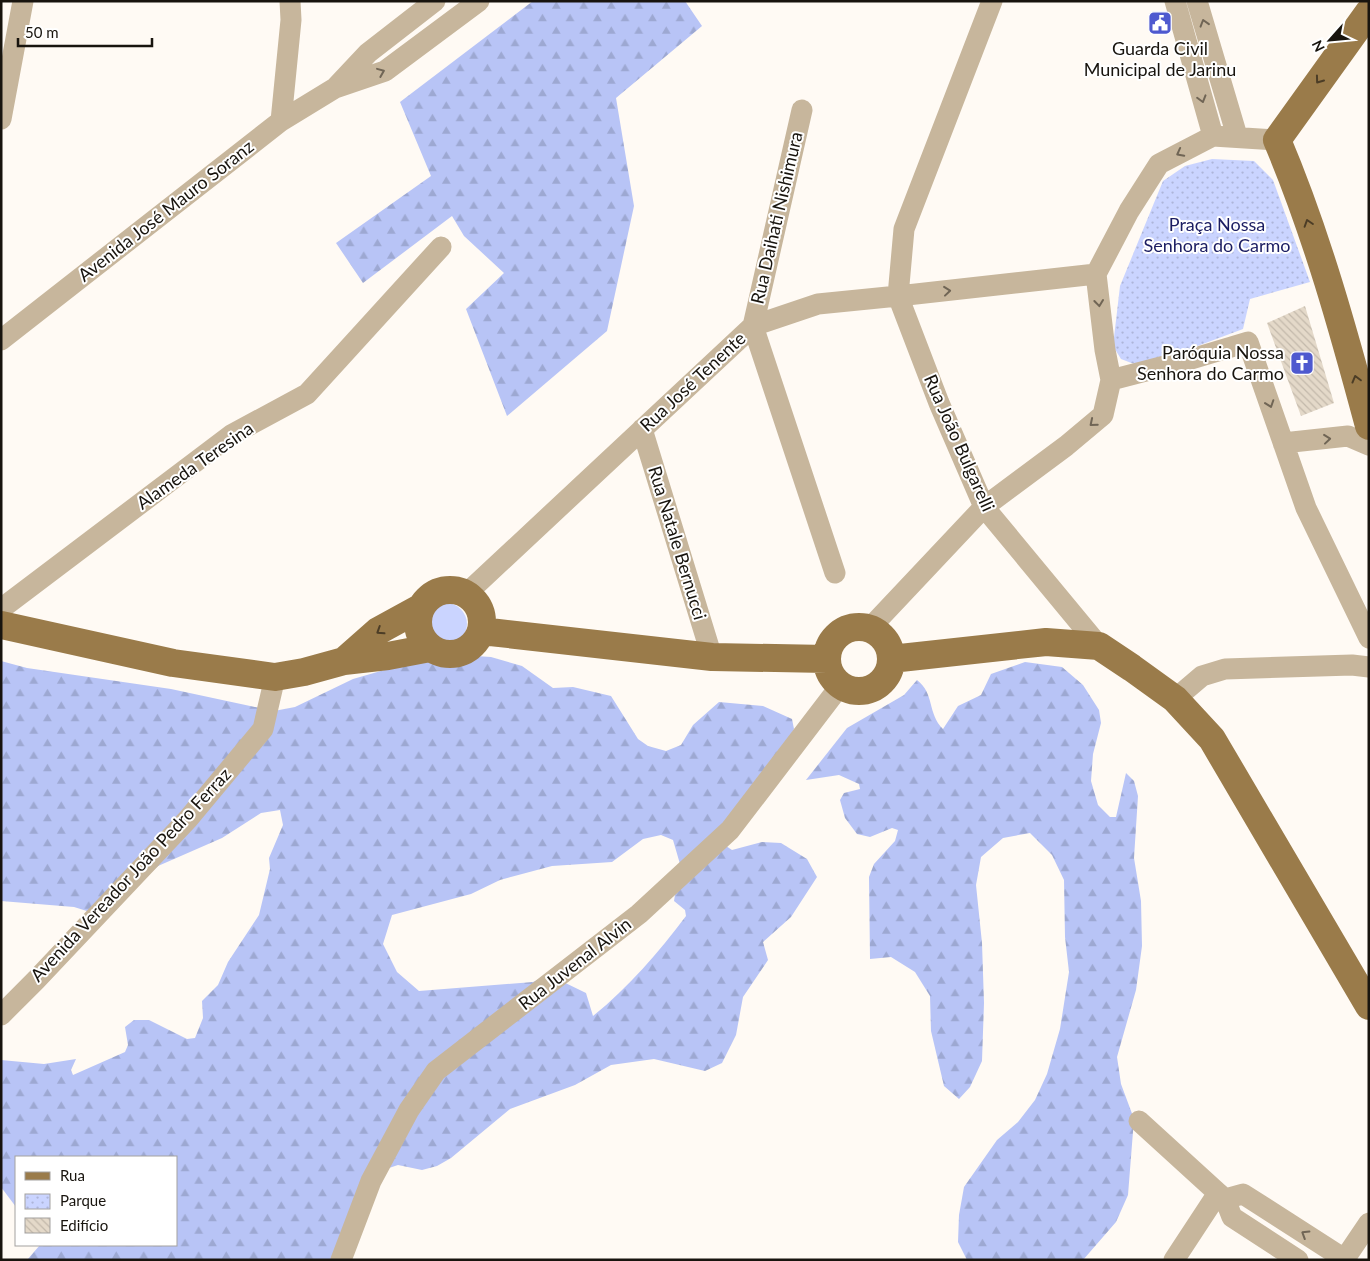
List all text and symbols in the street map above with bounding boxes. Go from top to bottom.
public building icon: Guarda Civil Municipal de Jarinu [1147,10,1173,36]
scale bar [18,15,151,47]
north arrow [1305,15,1355,65]
one-way arrow [1199,19,1209,27]
text: 50 m [25,23,59,41]
place label: Guarda Civil Municipal de Jarinu [1084,37,1236,80]
text: N [1308,37,1328,55]
one-way arrow [376,68,385,78]
one-way arrow [1316,74,1325,84]
one-way arrow [1197,94,1207,102]
street label: Rua Daihati Nishimura [746,130,807,306]
street label: Avenida José Mauro Soranz [73,135,258,286]
one-way arrow [1176,147,1185,157]
park label: Praça Nossa Senhora do Carmo [1144,213,1290,256]
one-way arrow [1304,220,1314,228]
one-way arrow [943,286,951,297]
one-way arrow [1094,299,1104,307]
street label: Rua José Tenente [635,327,750,436]
place label: Paróquia Nossa Senhora do Carmo [1137,341,1284,384]
church icon: Paróquia Nossa Senhora do Carmo [1289,350,1315,376]
street label: Rua João Bulgarelli [920,371,1000,515]
one-way arrow [1351,374,1362,383]
one-way arrow [1264,400,1274,408]
street label: Alameda Teresina [132,417,257,514]
one-way arrow [1090,417,1099,426]
one-way arrow [1323,433,1331,444]
street label: Rua Natale Bernucci [644,463,712,622]
one-way arrow [376,625,385,635]
street label: Avenida Vereador João Pedro Ferraz [25,763,235,986]
street label: Rua Juvenal Alvin [514,912,635,1014]
legend [15,1156,178,1246]
text: Rua [60,1166,85,1184]
text: Parque [60,1191,106,1209]
text: Edifício [60,1216,108,1234]
one-way arrow [1302,1230,1311,1240]

